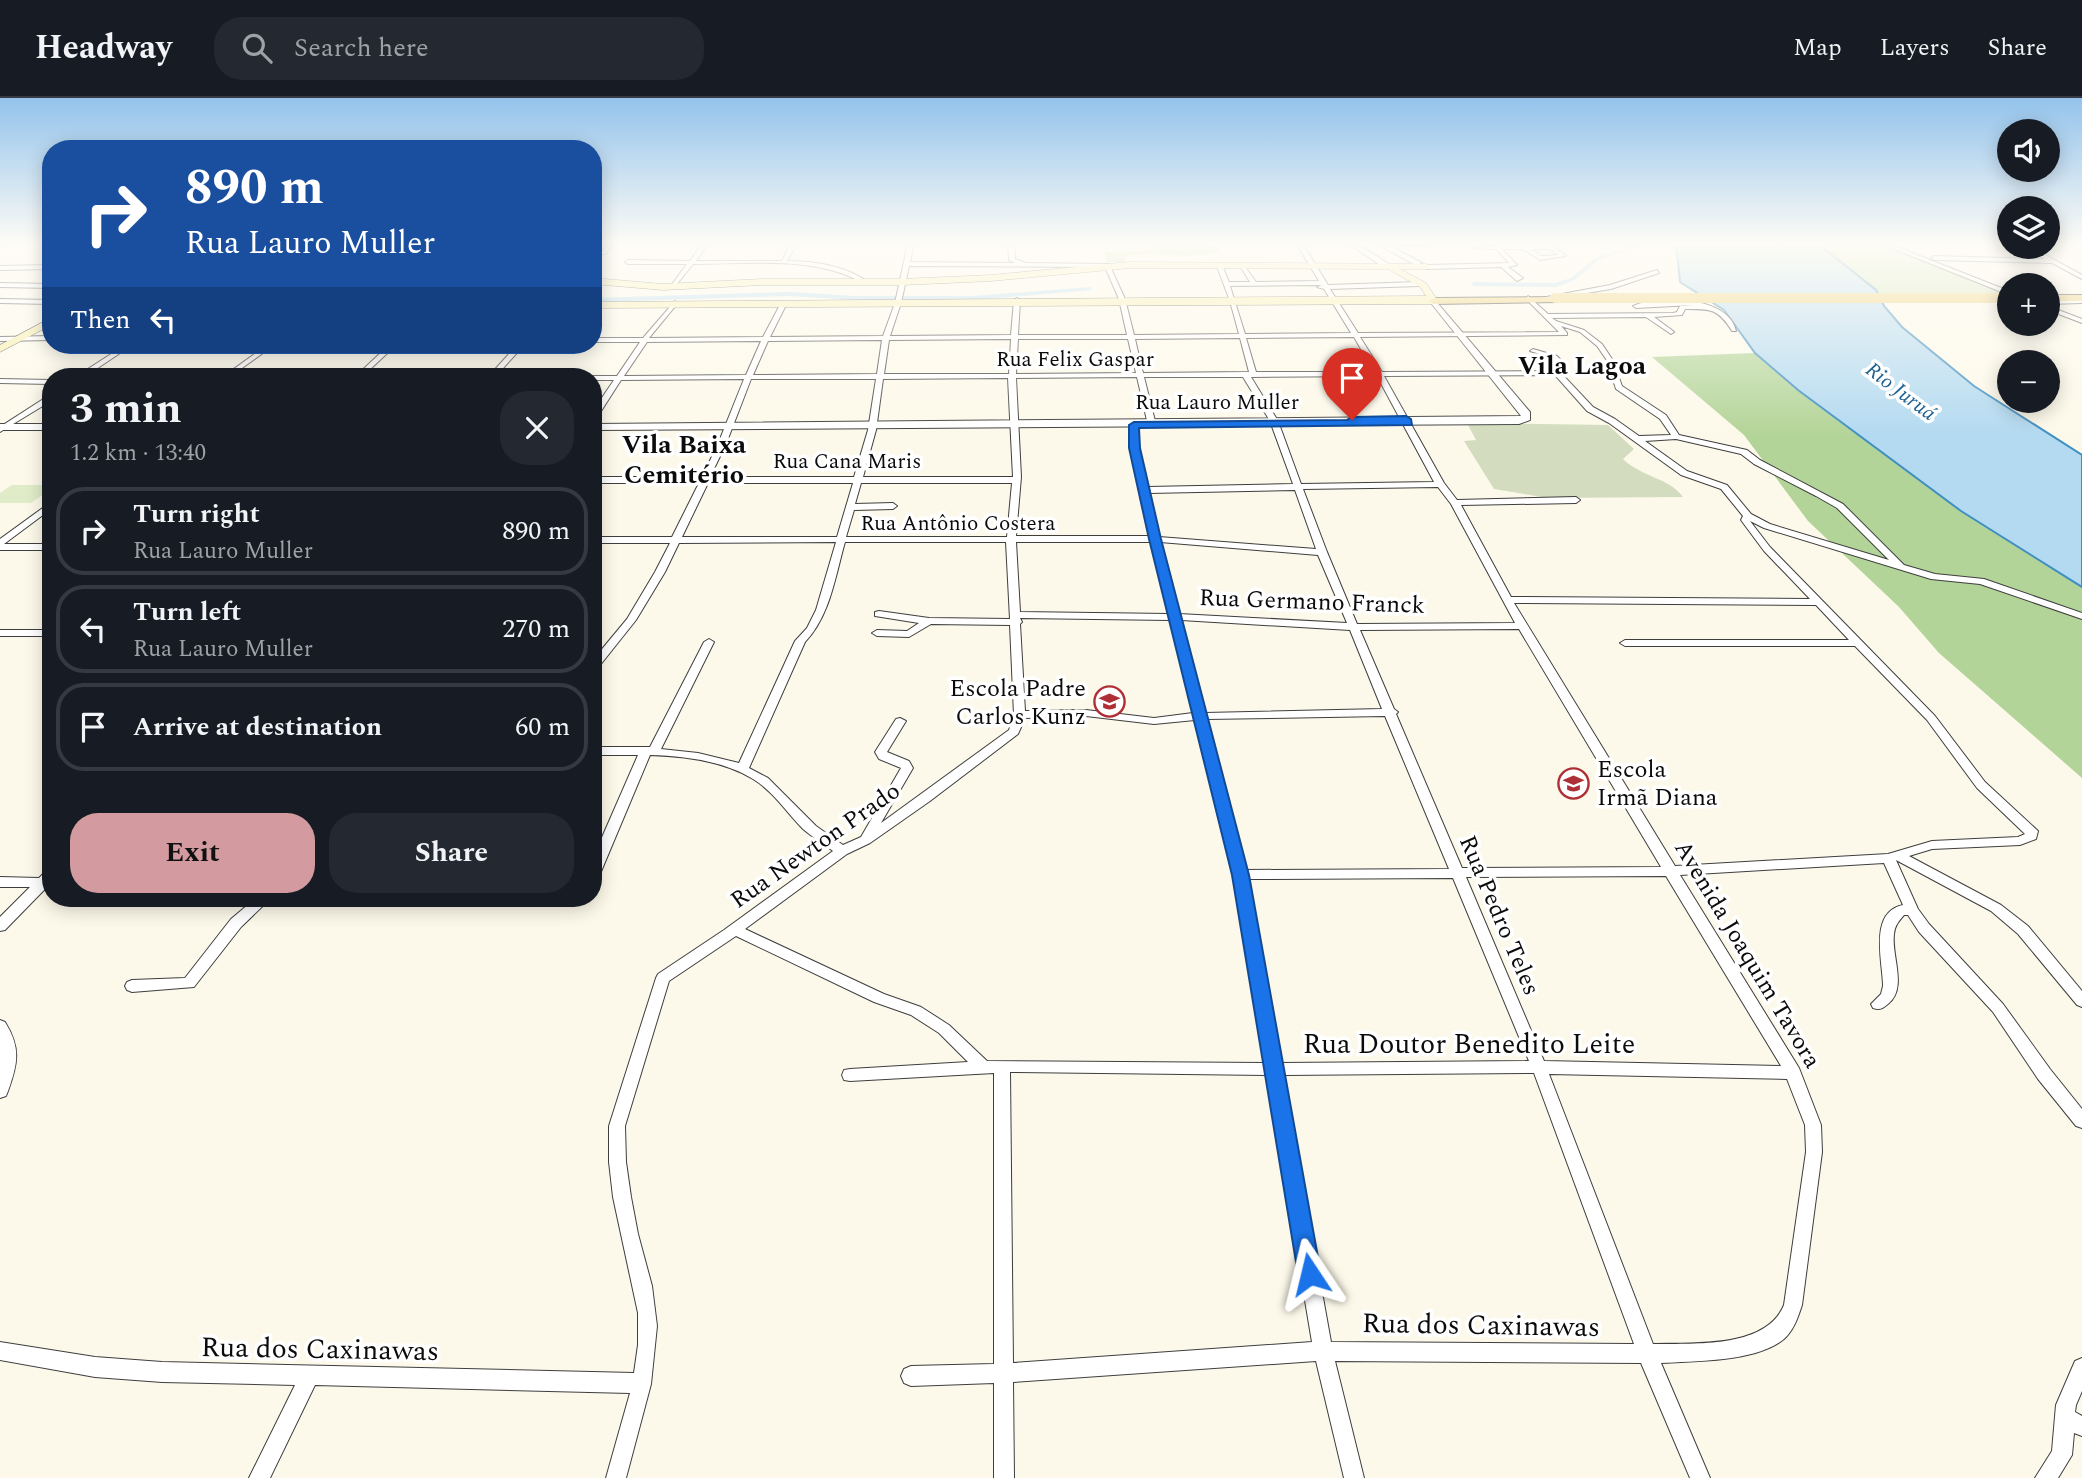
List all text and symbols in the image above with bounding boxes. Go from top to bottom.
search box [214,17,704,80]
text: Headway [35,23,172,73]
text: Search here [294,28,429,68]
icon: search [238,29,276,67]
text: Map [1793,30,1842,66]
text: Layers [1880,30,1950,66]
text: Share [1988,30,2047,66]
map controls [1997,119,2060,413]
button: sound [1997,119,2060,182]
text: 890 m [185,151,324,226]
icon: right [70,168,161,259]
button: layers [1997,196,2060,259]
text: Rua Lauro Muller [185,219,435,268]
button: + [1997,273,2060,336]
text: Then [70,300,130,340]
icon: left [144,301,182,339]
street label: Rua Felix Gaspar [996,344,1154,376]
district label: Vila Lagoa [1518,346,1647,386]
pin [1322,348,1382,420]
button: − [1997,350,2060,413]
water label: Rio Juruá [1858,354,1943,429]
icon: arrive [1333,359,1371,397]
text: 3 min [70,378,182,441]
street label: Rua Lauro Muller [1135,387,1299,419]
button: close [500,391,574,465]
district label: Vila Baixa Cemitério [622,425,747,495]
text: 1.2 km · 13:40 [70,436,206,471]
street label: Rua Cana Maris [773,446,921,478]
text: Turn right [133,494,260,534]
street label: Rua Antônio Costera [860,508,1056,540]
text: 890 m [502,511,570,551]
icon: right [74,512,112,550]
text: Rua Lauro Muller [133,534,313,569]
street label: Rua Germano Franck [1198,580,1426,624]
text: Turn left [133,592,241,632]
text: 270 m [502,609,570,649]
icon: left [74,610,112,648]
text: Rua Lauro Muller [133,632,313,667]
place label: Escola Padre Carlos Kunz [950,671,1086,735]
school or university icon: Escola Padre Carlos Kunz [1092,685,1126,719]
text: Arrive at destination [133,707,382,747]
text: 60 m [515,707,570,747]
icon: arrive [74,708,112,746]
place label: Escola Irmã Diana [1597,752,1718,816]
school or university icon: Escola Irmã Diana [1557,766,1591,800]
street label: Rua Newton Prado [723,774,908,918]
button: Exit [70,813,315,893]
button: Share [329,813,574,893]
street label: Rua Pedro Teles [1449,830,1549,1001]
street label: Avenida Joaquim Tavora [1665,834,1830,1076]
street label: Rua Doutor Benedito Leite [1303,1023,1635,1066]
position arrow [1273,1237,1347,1311]
street label: Rua dos Caxinawas [1362,1302,1600,1349]
street label: Rua dos Caxinawas [201,1326,439,1373]

